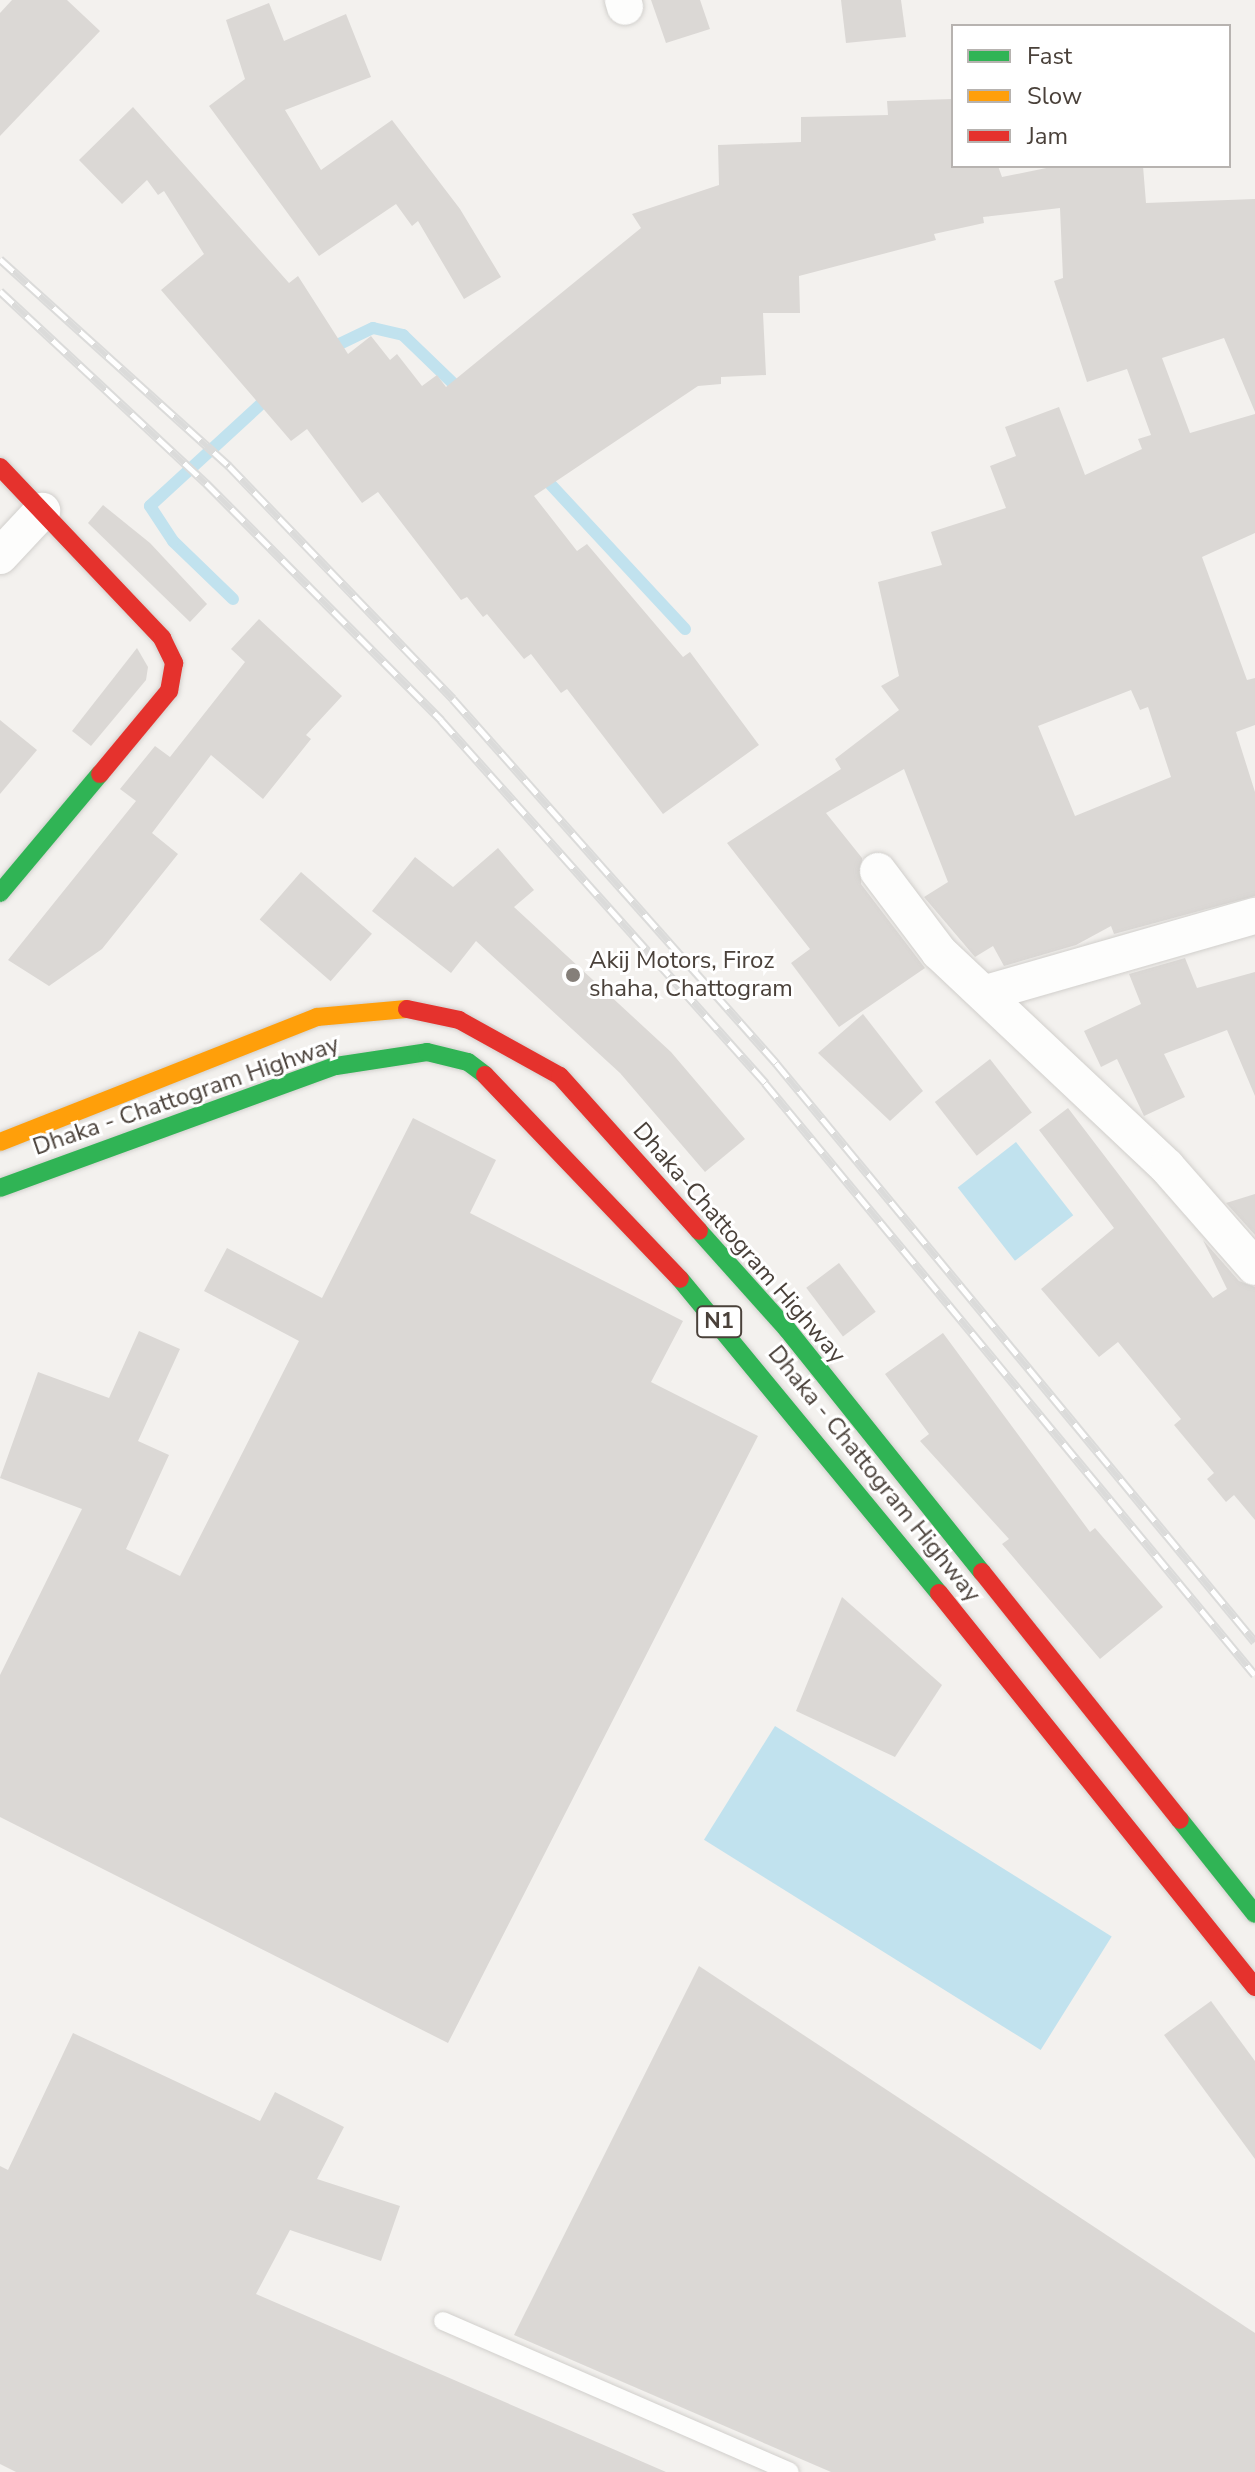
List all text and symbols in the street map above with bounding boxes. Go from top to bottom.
legend [951,24,1231,168]
text: Fast [1027,40,1072,72]
text: Slow [1027,80,1082,112]
text: Jam [1027,120,1068,152]
place label: Akij Motors, Firoz shaha, Chattogram [589,947,793,1003]
marker: Akij Motors, Firoz shaha, Chattogram [564,966,582,984]
street label: Dhaka - Chattogram Highway [29,1030,343,1162]
street label: Dhaka-Chattogram Highway [627,1117,851,1369]
road number: N1 [695,1304,743,1340]
street label: Dhaka - Chattogram Highway [762,1340,986,1608]

